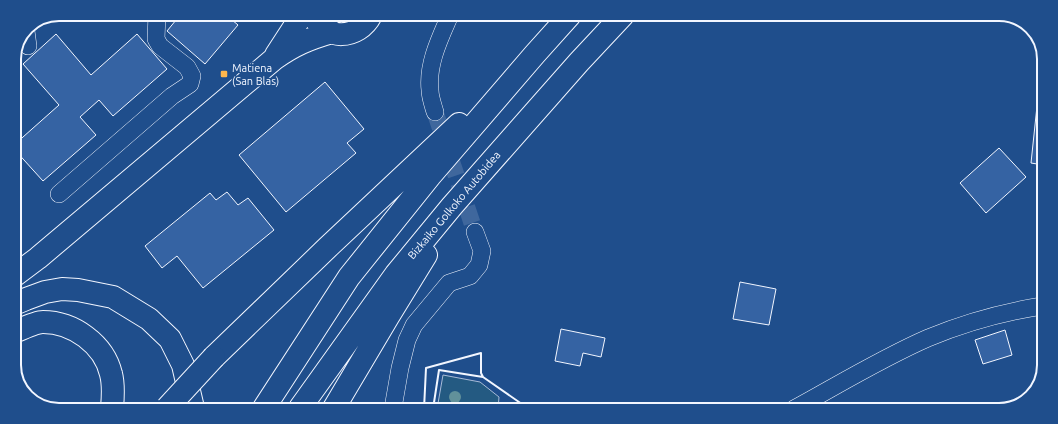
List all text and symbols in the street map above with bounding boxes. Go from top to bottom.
place label: Matiena (San Blas) [232,62,279,88]
marker: Matiena (San Blas) [219,69,229,79]
street label: Bizkaiko Golkoko Autobidea [405,149,503,261]

